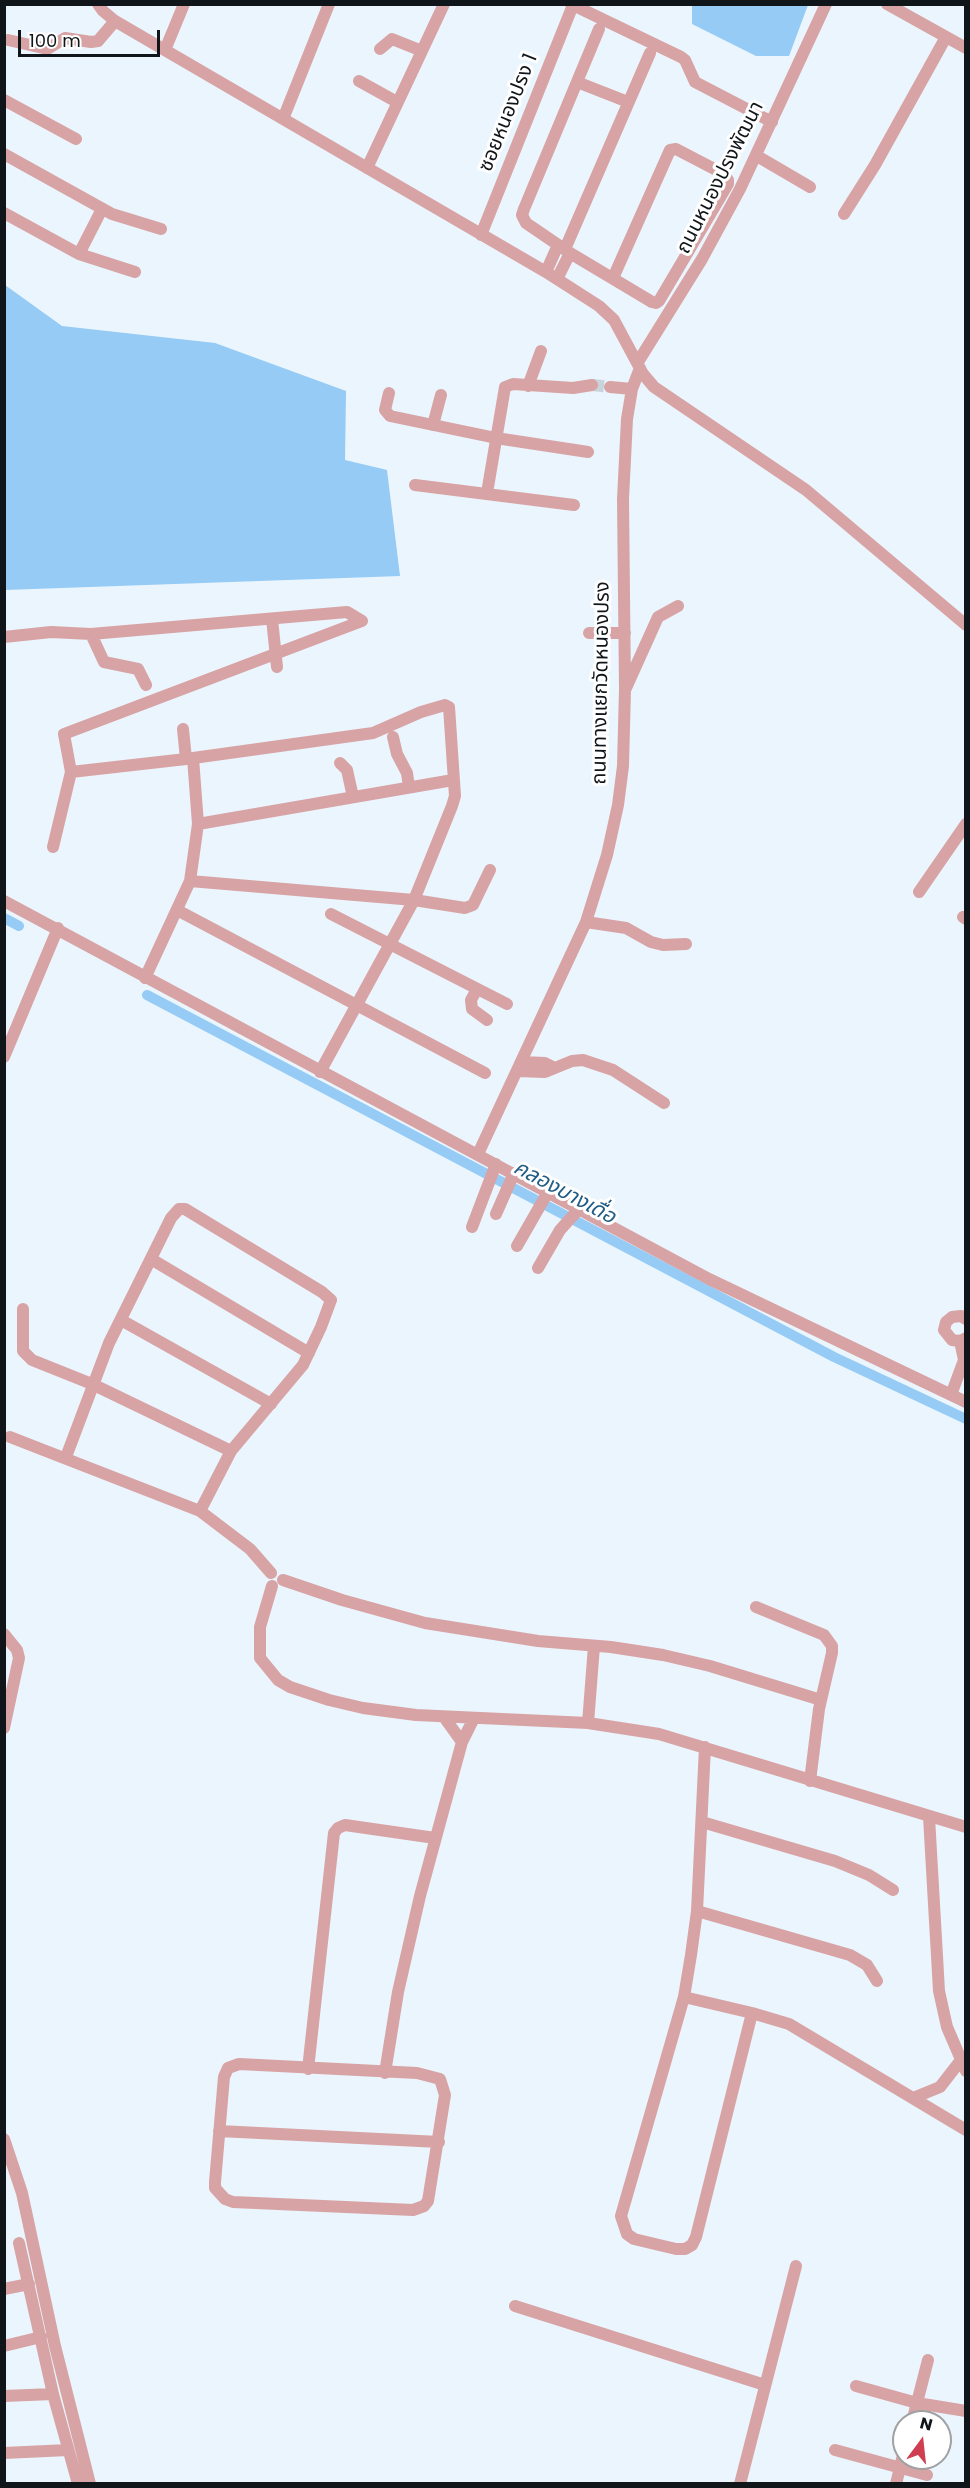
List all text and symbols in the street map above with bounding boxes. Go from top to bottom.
scale bar [21,18,164,56]
text: 100 m [29,28,81,53]
street label: ซอยหนองปรง 1 [474,51,544,175]
street label: ถนนหนองปรงพัฒนา [672,98,770,258]
street label: ถนนทางแยกวัดหนองปรง [588,581,616,785]
water label: คลองบางเดื่อ [509,1156,619,1230]
north arrow [892,2410,952,2470]
text: N [917,2411,935,2437]

